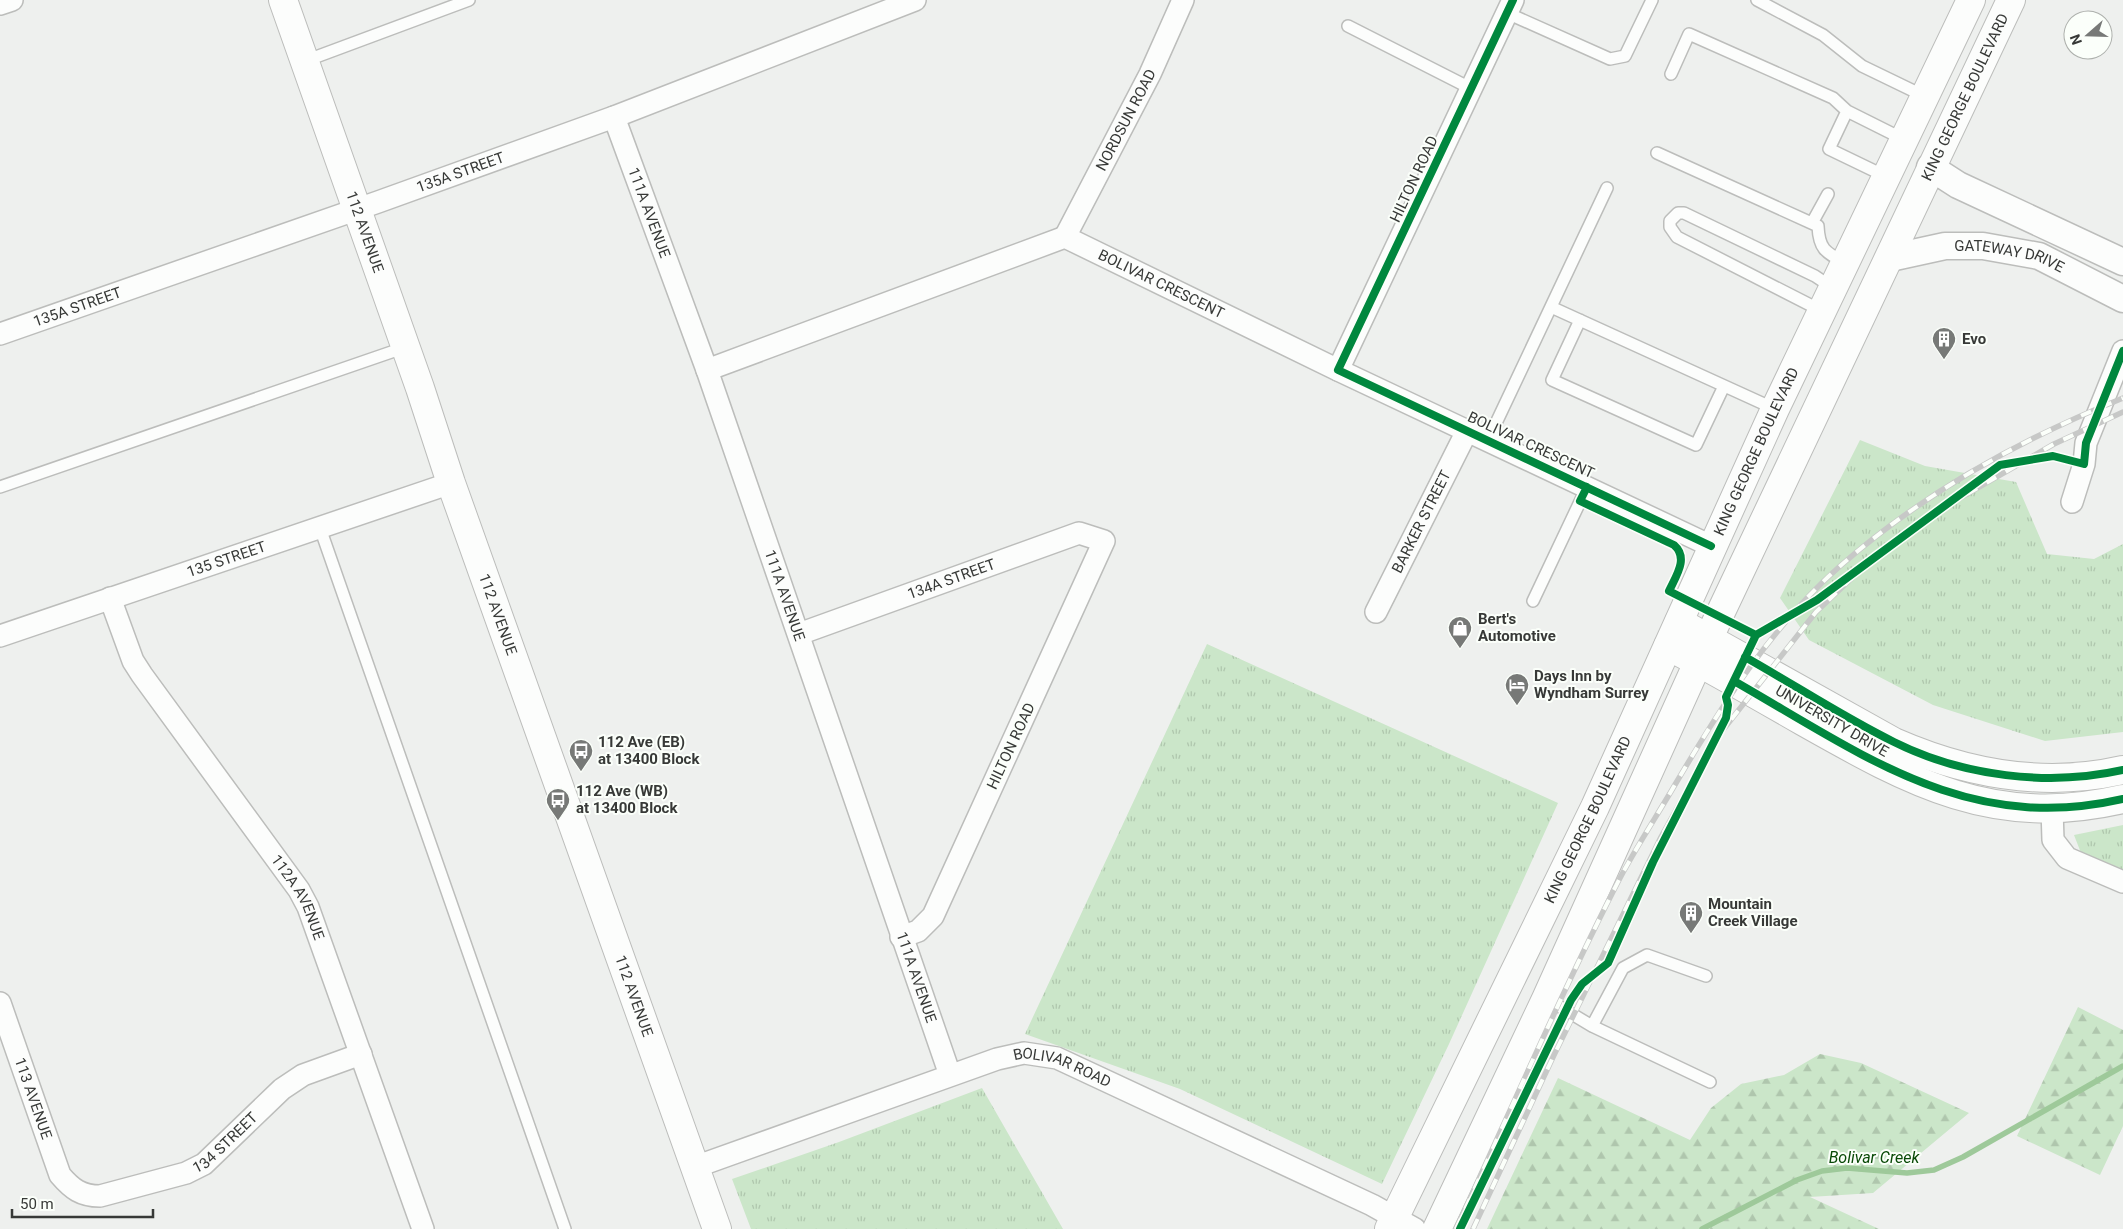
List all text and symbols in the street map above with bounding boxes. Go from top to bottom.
north arrow [2063,10,2113,60]
street label: KING GEORGE BOULEVARD [1918,11,2012,184]
text: N [2067,32,2085,47]
street label: NORDSUN ROAD [1092,66,1160,174]
street label: HILTON ROAD [1386,133,1442,225]
street label: 135A STREET [414,148,507,196]
street label: 111A AVENUE [624,165,674,261]
street label: 112 AVENUE [342,189,388,276]
street label: GATEWAY DRIVE [1954,237,2068,277]
street label: BOLIVAR CRESCENT [1095,246,1227,322]
street label: 135A STREET [31,283,124,331]
building icon: Evo [1931,326,1957,360]
place label: Evo [1962,330,1986,348]
street label: KING GEORGE BOULEVARD [1710,364,1803,538]
street label: BOLIVAR CRESCENT [1465,408,1597,482]
street label: BARKER STREET [1388,467,1455,576]
street label: 135 STREET [184,537,268,581]
street label: 111A AVENUE [761,548,809,644]
street label: 134A STREET [905,555,998,603]
street label: 112 AVENUE [475,571,521,658]
place label: Bert's Automotive [1478,610,1556,645]
shop icon: Bert's Automotive [1447,615,1473,649]
place label: Days Inn by Wyndham Surrey [1534,667,1649,702]
hotel icon: Days Inn by Wyndham Surrey [1504,672,1530,706]
street label: UNIVERSITY DRIVE [1772,681,1892,761]
street label: HILTON ROAD [983,700,1039,792]
place label: 112 Ave (EB) at 13400 Block [598,733,700,768]
street label: KING GEORGE BOULEVARD [1540,733,1635,906]
bus stop icon: 112 Ave (EB) at 13400 Block [568,738,594,772]
place label: 112 Ave (WB) at 13400 Block [576,782,678,817]
bus stop icon: 112 Ave (WB) at 13400 Block [545,787,571,821]
street label: 112A AVENUE [267,851,328,943]
place label: Mountain Creek Village [1708,895,1798,930]
building icon: Mountain Creek Village [1678,900,1704,934]
street label: 111A AVENUE [892,930,941,1026]
street label: 112 AVENUE [611,953,657,1040]
street label: BOLIVAR ROAD [1012,1044,1114,1091]
street label: 113 AVENUE [11,1055,56,1142]
street label: 134 STREET [190,1108,261,1177]
water label: Bolivar Creek [1829,1148,1920,1167]
scale bar [12,1186,154,1218]
text: 50 m [20,1195,54,1213]

